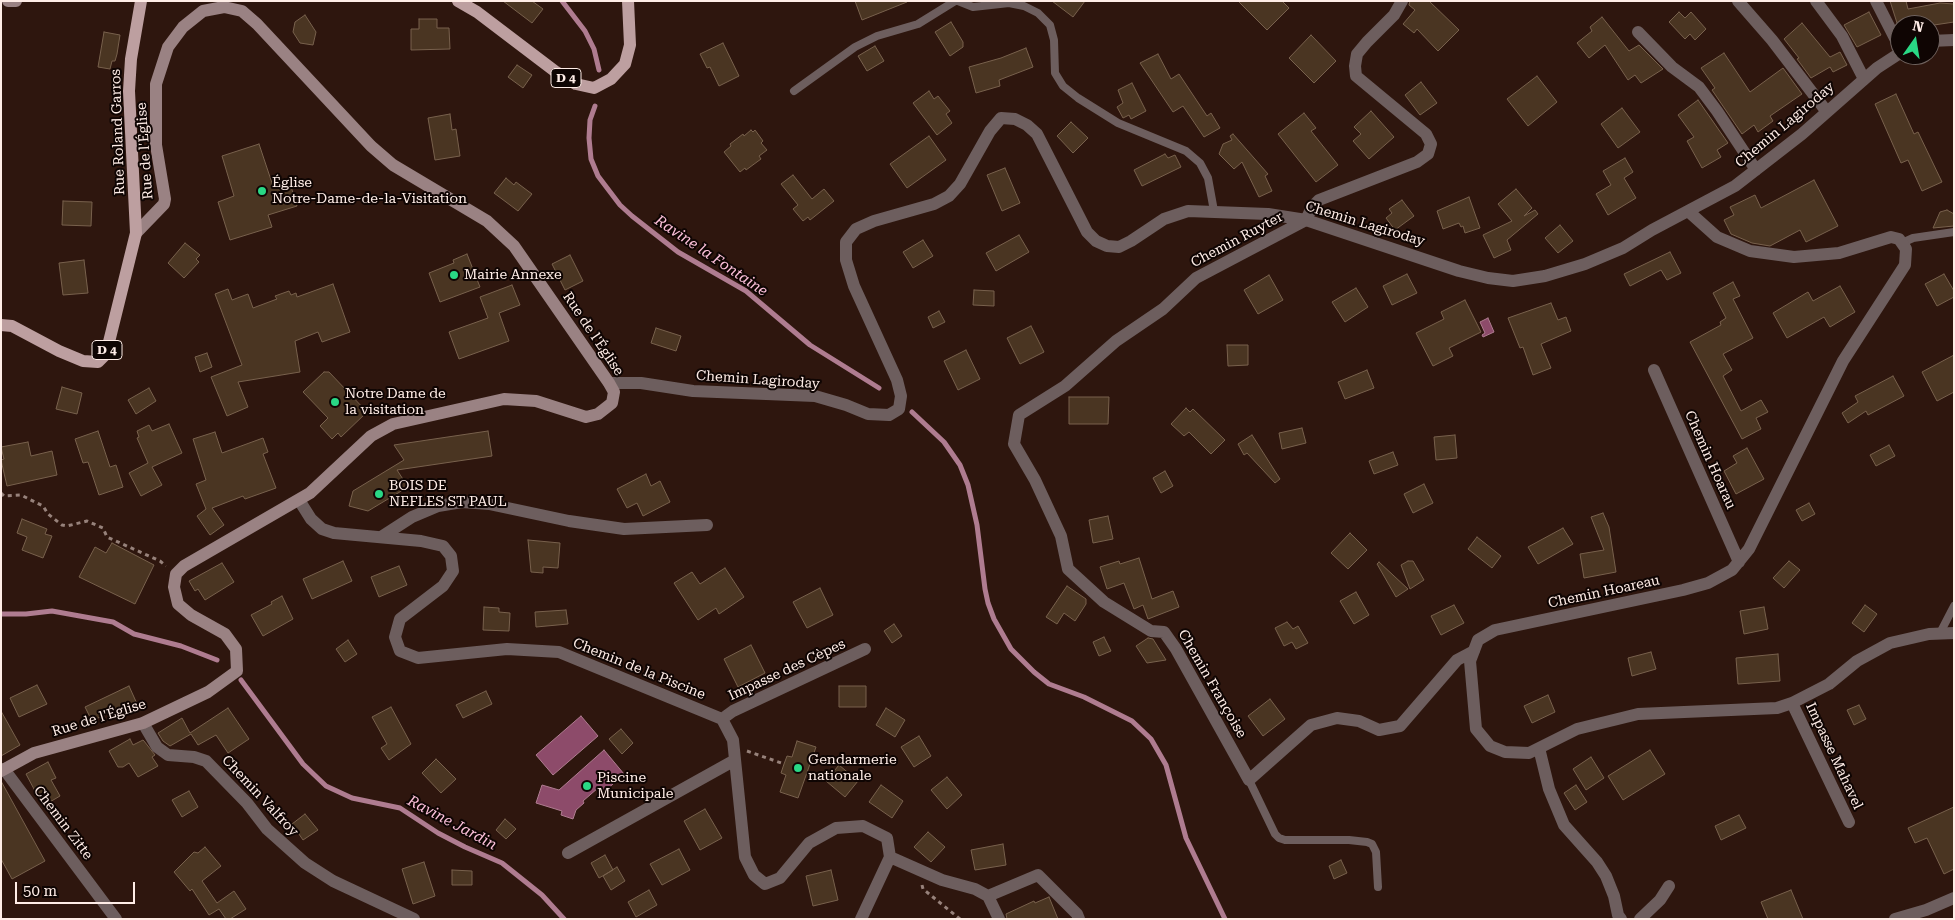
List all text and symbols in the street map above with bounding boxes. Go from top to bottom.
north arrow [1890,15,1940,65]
text: N [1911,17,1925,35]
road number: D 4 [551,68,581,88]
street label: Rue Roland Garros [107,69,129,195]
street label: Chemin Lagiroday [1732,79,1838,171]
street label: Rue de l'Église [133,102,157,200]
place label: Église Notre-Dame-de-la-Visitation [272,175,467,208]
marker: Église Notre-Dame-de-la-Visitation [256,185,268,197]
street label: Chemin Lagiroday [1303,198,1427,250]
street label: Chemin Ruyter [1188,209,1286,271]
water label: Ravine la Fontaine [651,212,771,300]
place label: Mairie Annexe [464,267,562,283]
marker: Mairie Annexe [448,269,460,281]
street label: Rue de l'Église [559,289,627,379]
road number: D 4 [92,340,122,360]
street label: Chemin Lagiroday [696,367,820,393]
place label: Notre Dame de la visitation [345,386,446,418]
marker: Notre Dame de la visitation [329,396,341,408]
street label: Chemin Hoarau [1681,408,1739,512]
place label: BOIS DE NEFLES ST PAUL [389,478,507,511]
marker: BOIS DE NEFLES ST PAUL [373,488,385,500]
street label: Chemin Hoareau [1547,572,1661,612]
street label: Chemin Françoise [1174,627,1250,741]
street label: Chemin de la Piscine [570,635,708,703]
street label: Impasse des Cèpes [726,636,848,704]
street label: Rue de l'Église [50,696,148,740]
street label: Impasse Mahavel [1802,700,1866,812]
street label: Chemin Valfroy [218,752,302,840]
place label: Gendarmerie nationale [808,752,897,784]
marker: Gendarmerie nationale [792,762,804,774]
place label: Piscine Municipale [597,770,673,802]
marker: Piscine Municipale [581,780,593,792]
street label: Chemin Zitte [30,783,96,863]
water label: Ravine Jardin [404,792,500,854]
scale bar [18,872,138,904]
text: 50 m [23,882,57,900]

